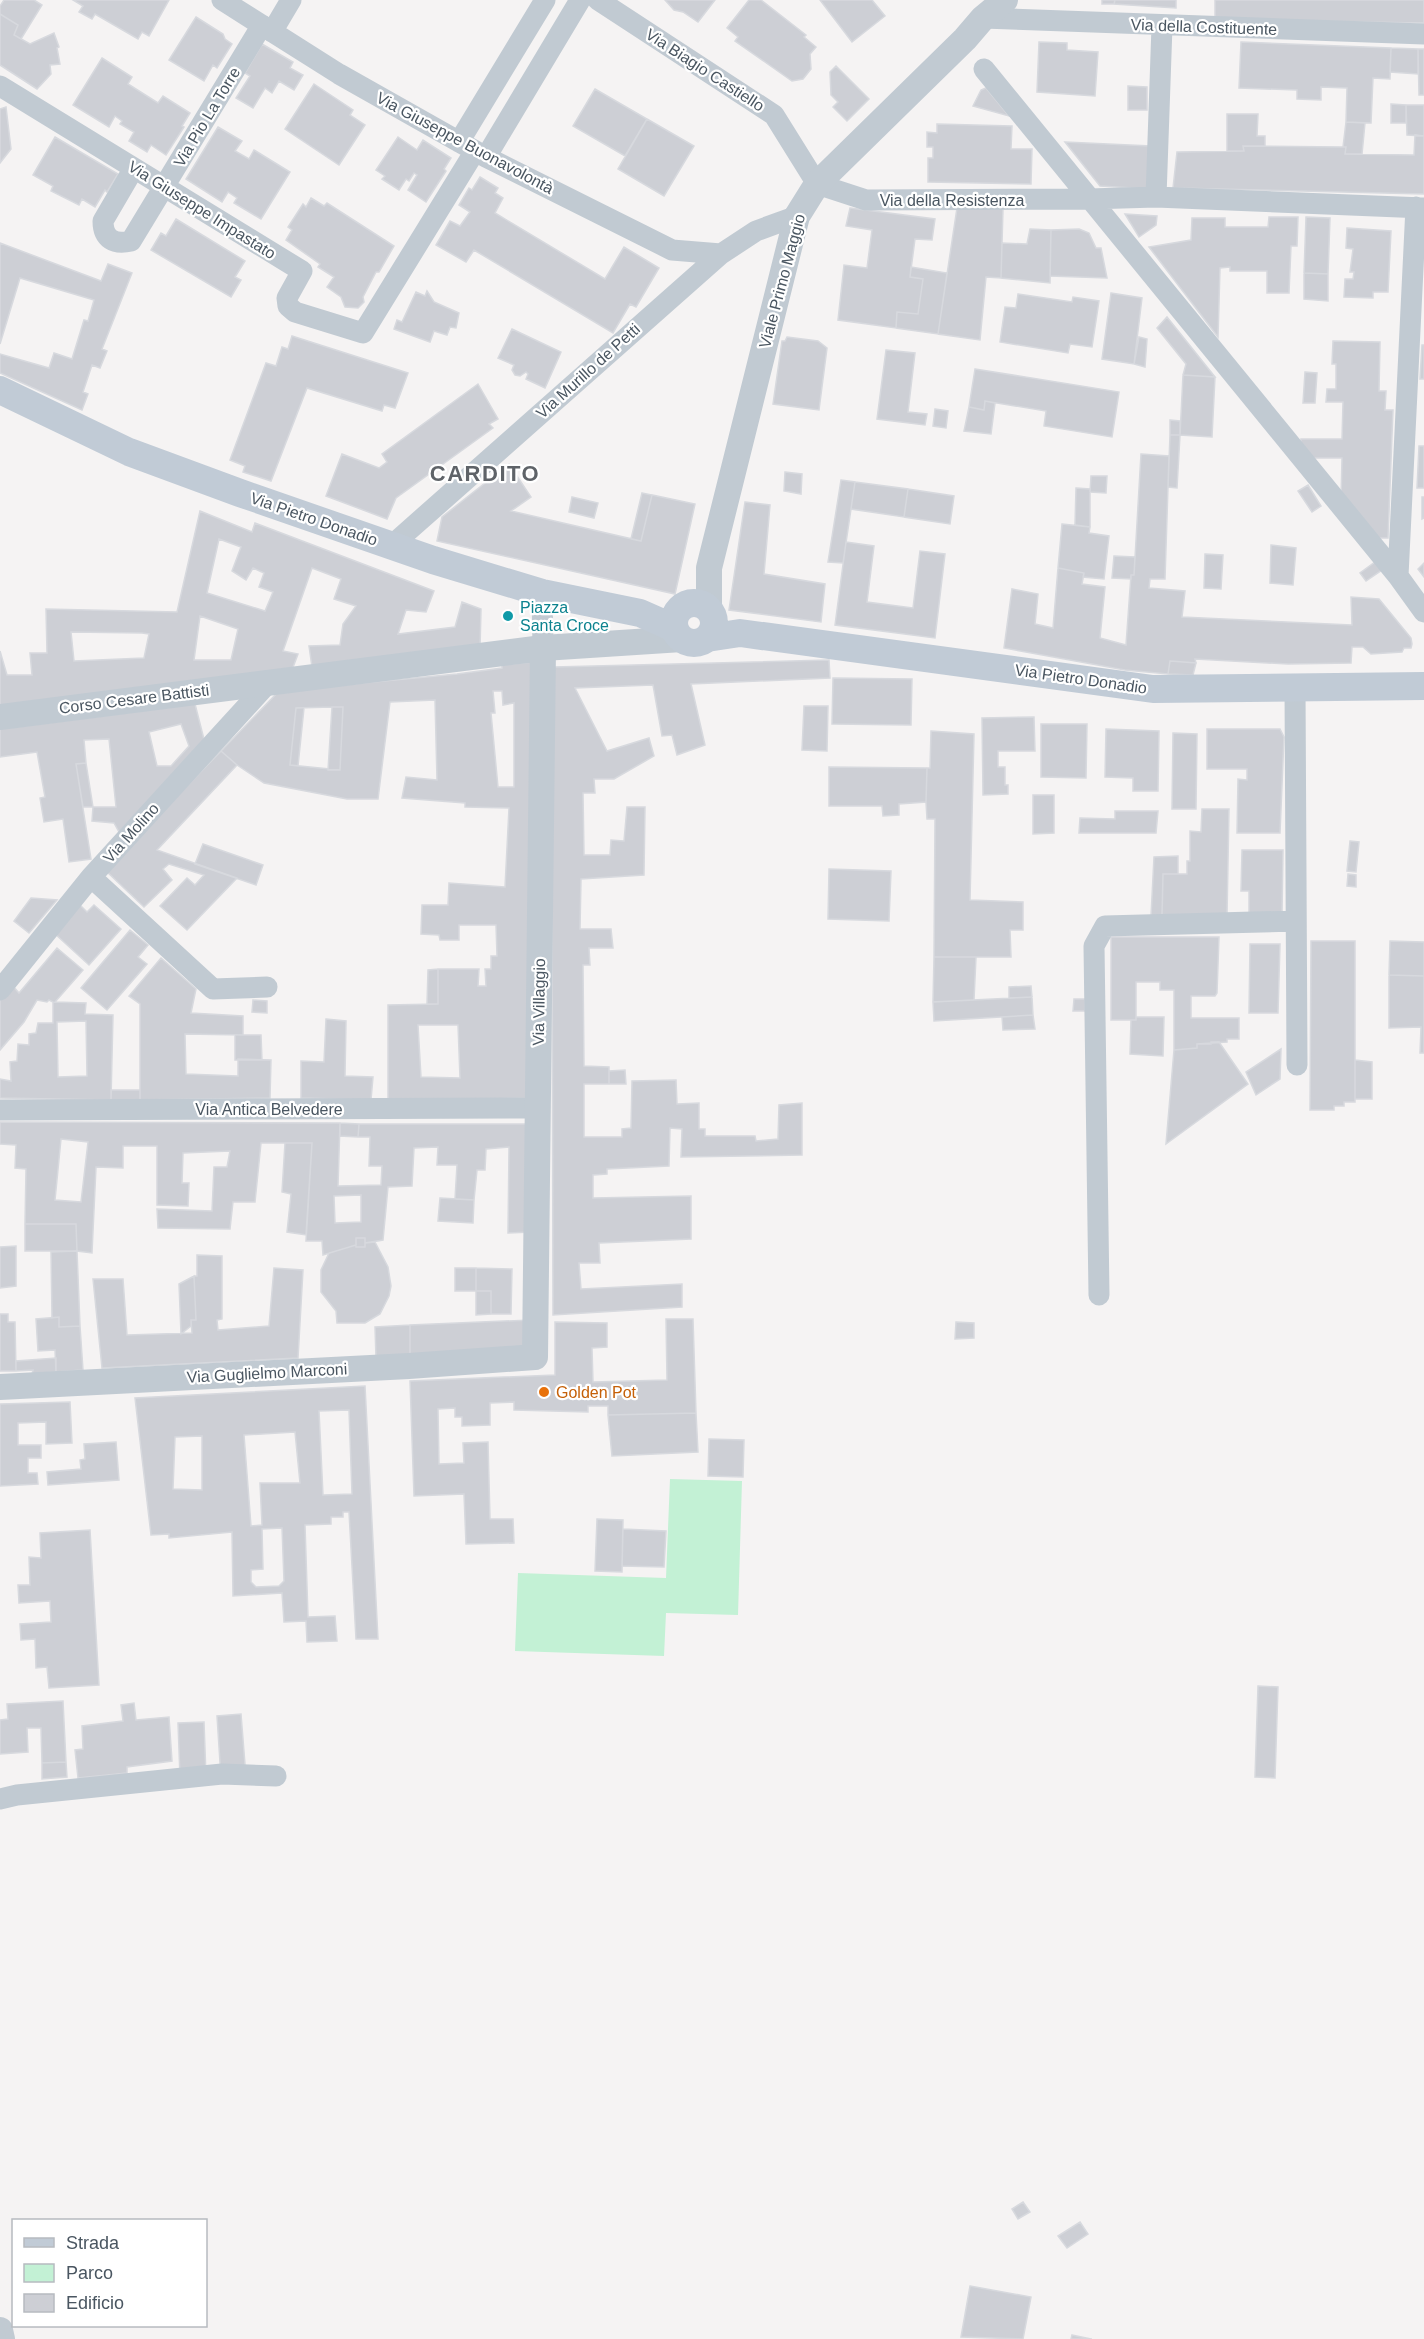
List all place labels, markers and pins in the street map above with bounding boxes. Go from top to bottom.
place label: Piazza Santa Croce [520,599,609,634]
marker: Piazza Santa Croce [501,609,515,623]
place label: Golden Pot [556,1384,637,1401]
marker: Golden Pot [537,1385,551,1399]

